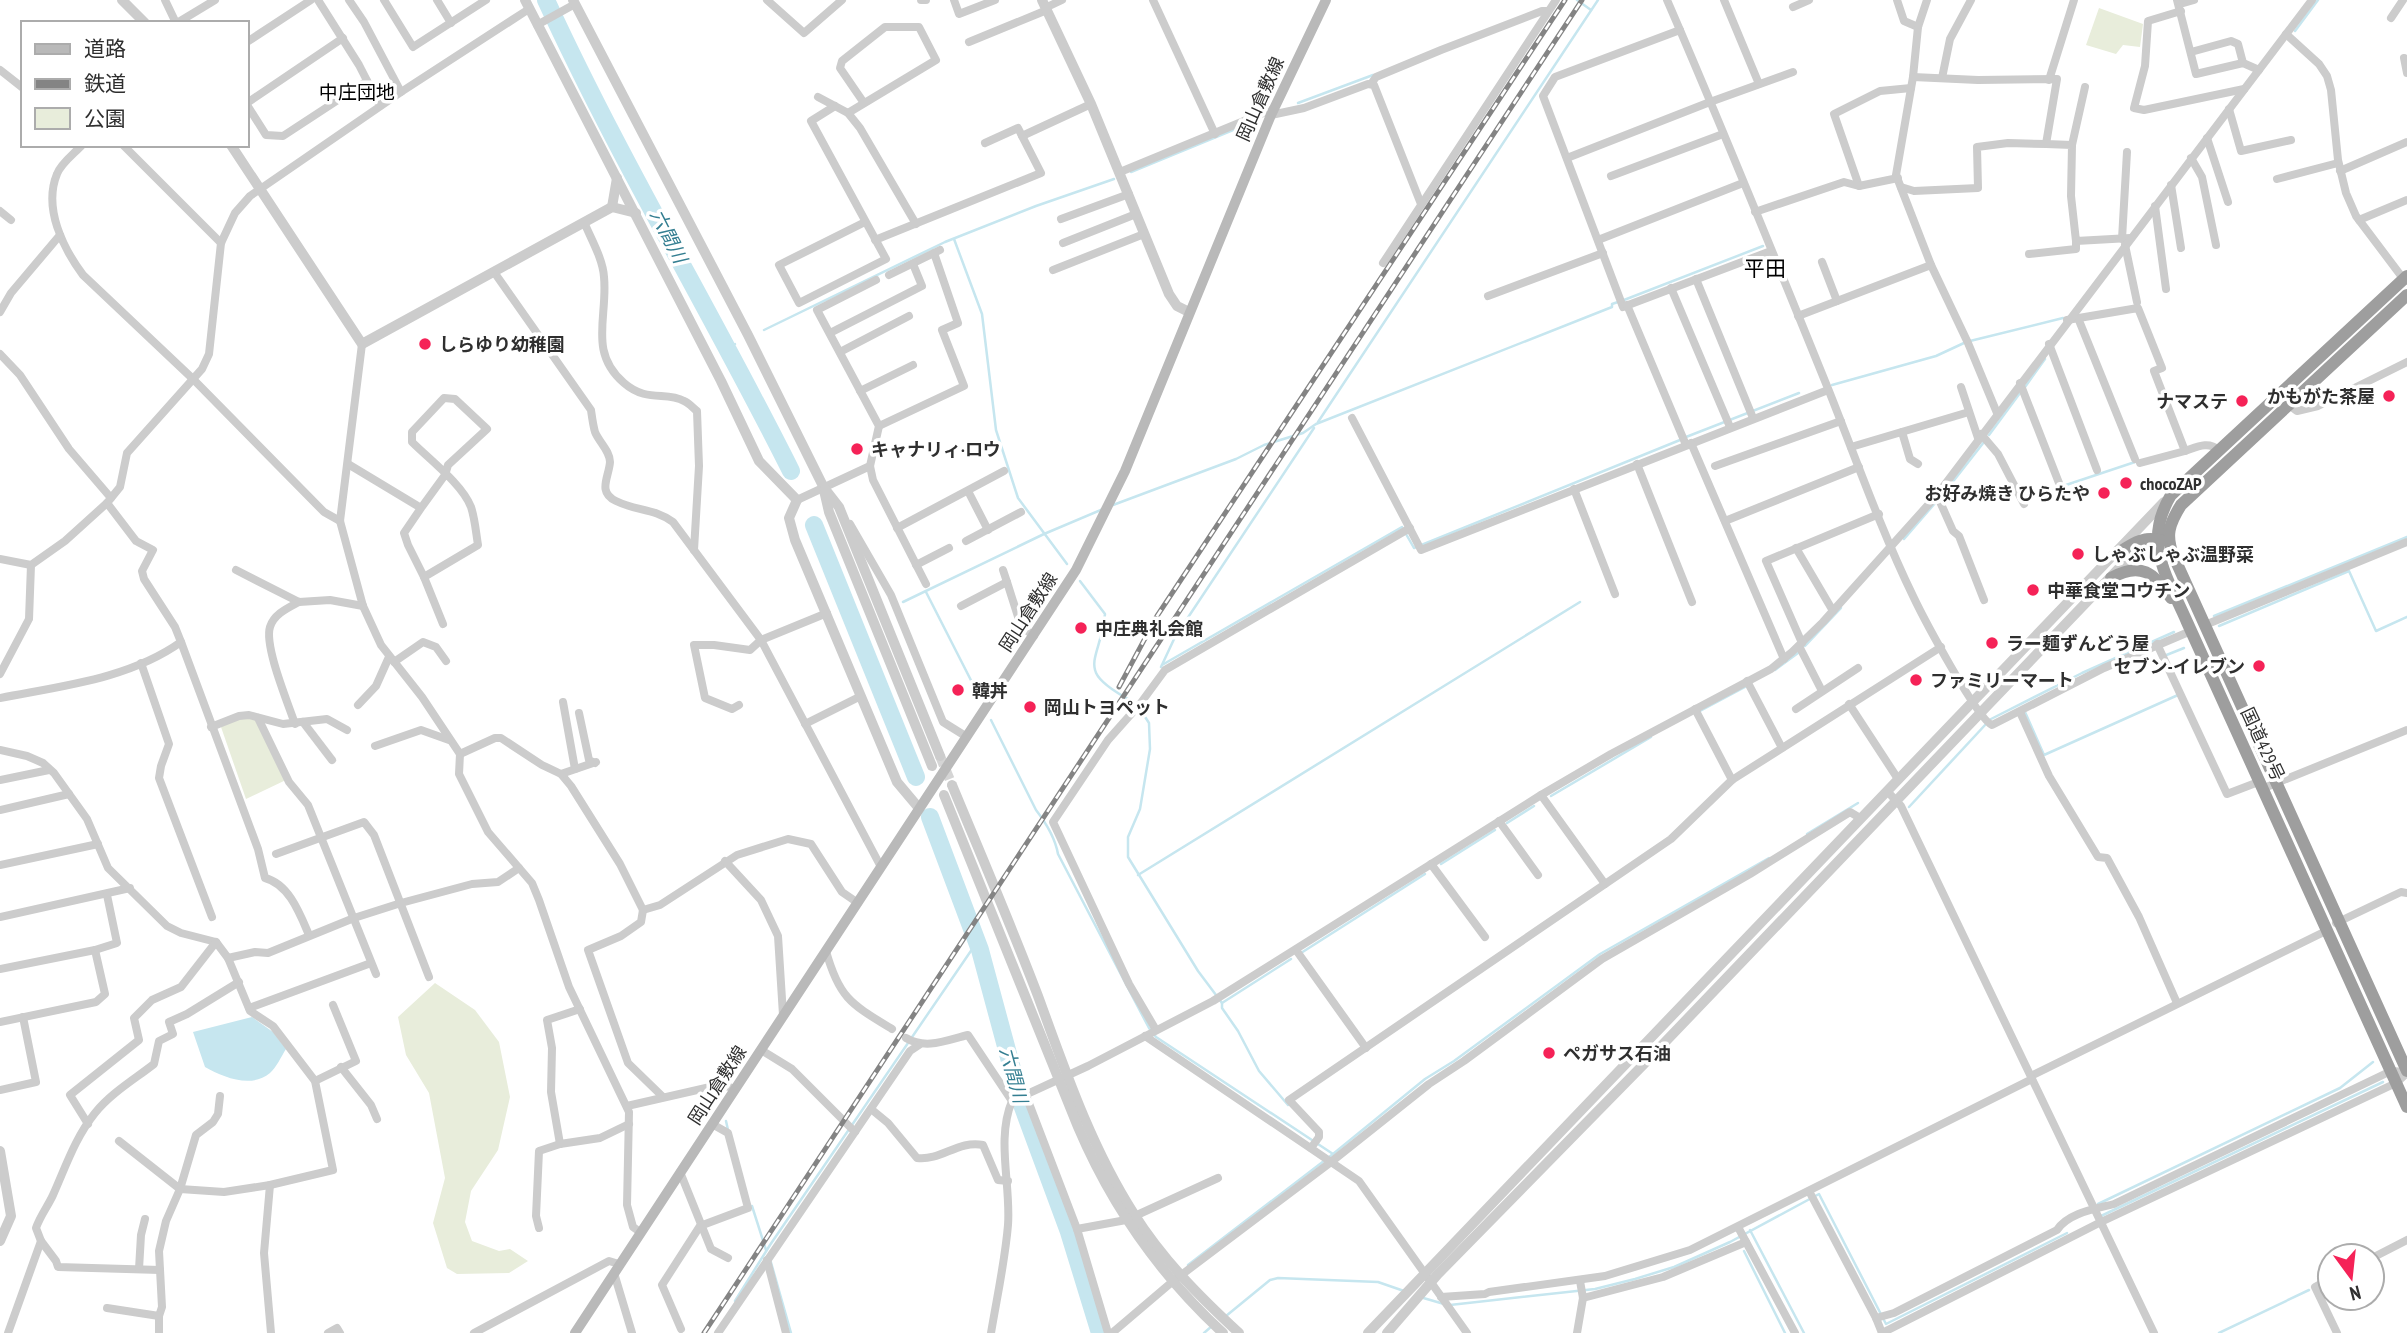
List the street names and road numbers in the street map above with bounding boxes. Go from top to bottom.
street label: 岡山倉敷線 [1231,53,1289,145]
street label: 岡山倉敷線 [994,568,1062,656]
street label: 国道429号 [2236,704,2290,784]
street label: 岡山倉敷線 [683,1041,751,1129]

